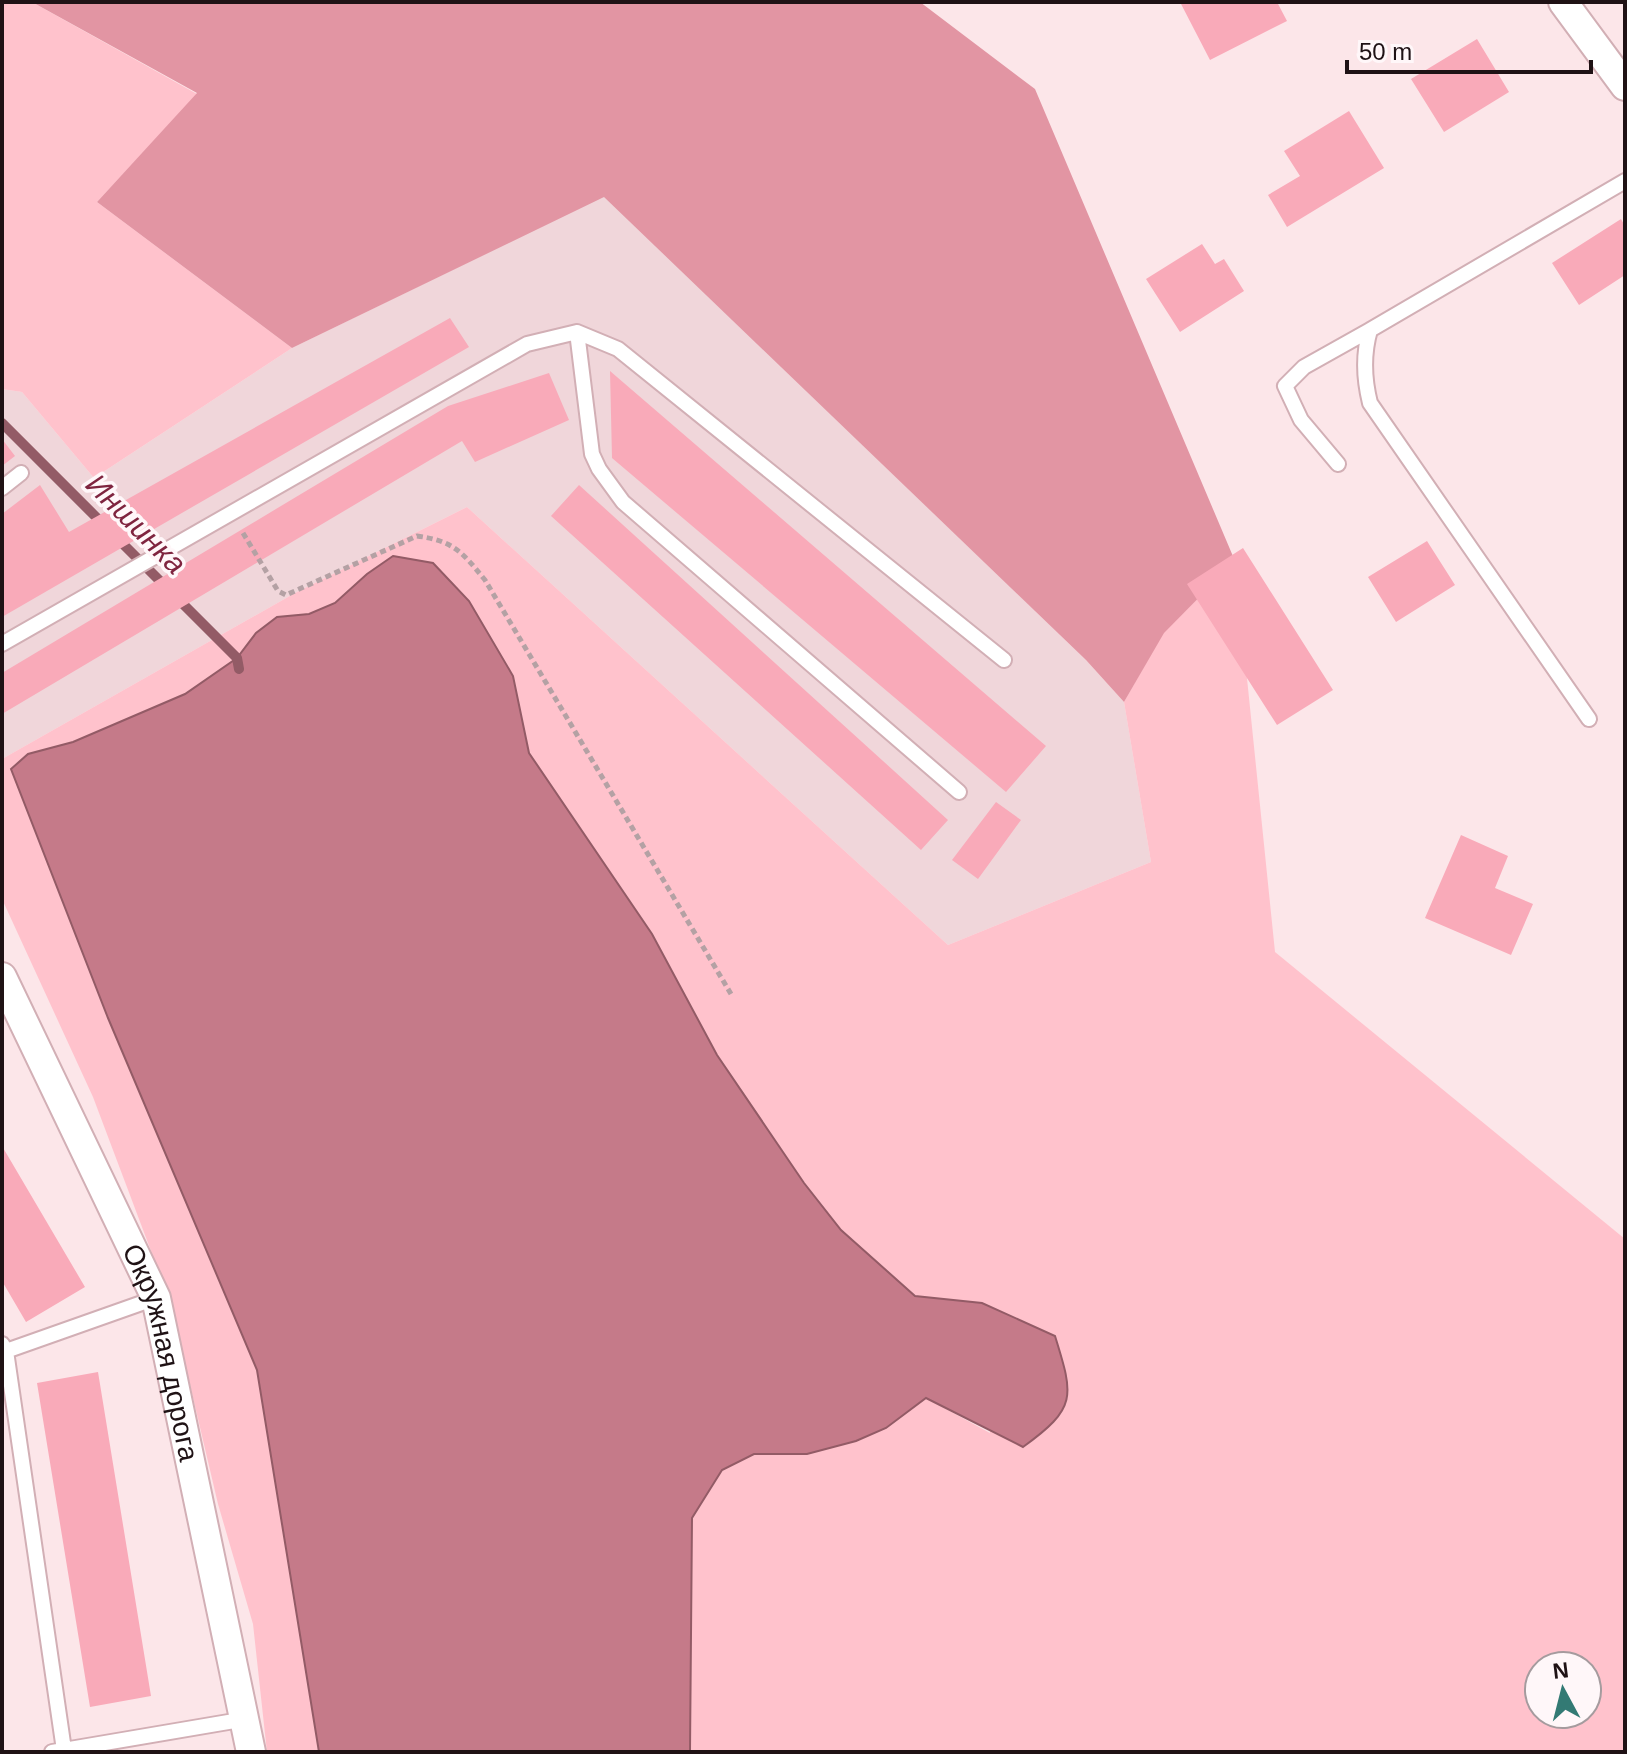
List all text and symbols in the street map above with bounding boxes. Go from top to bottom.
scale bar [1347,24,1591,74]
text: 50 m [1359,38,1412,65]
water label: Иншинка [80,467,193,580]
street label: Окружная дорога [116,1239,205,1464]
north arrow [1523,1650,1603,1730]
text: N [1551,1657,1570,1684]

